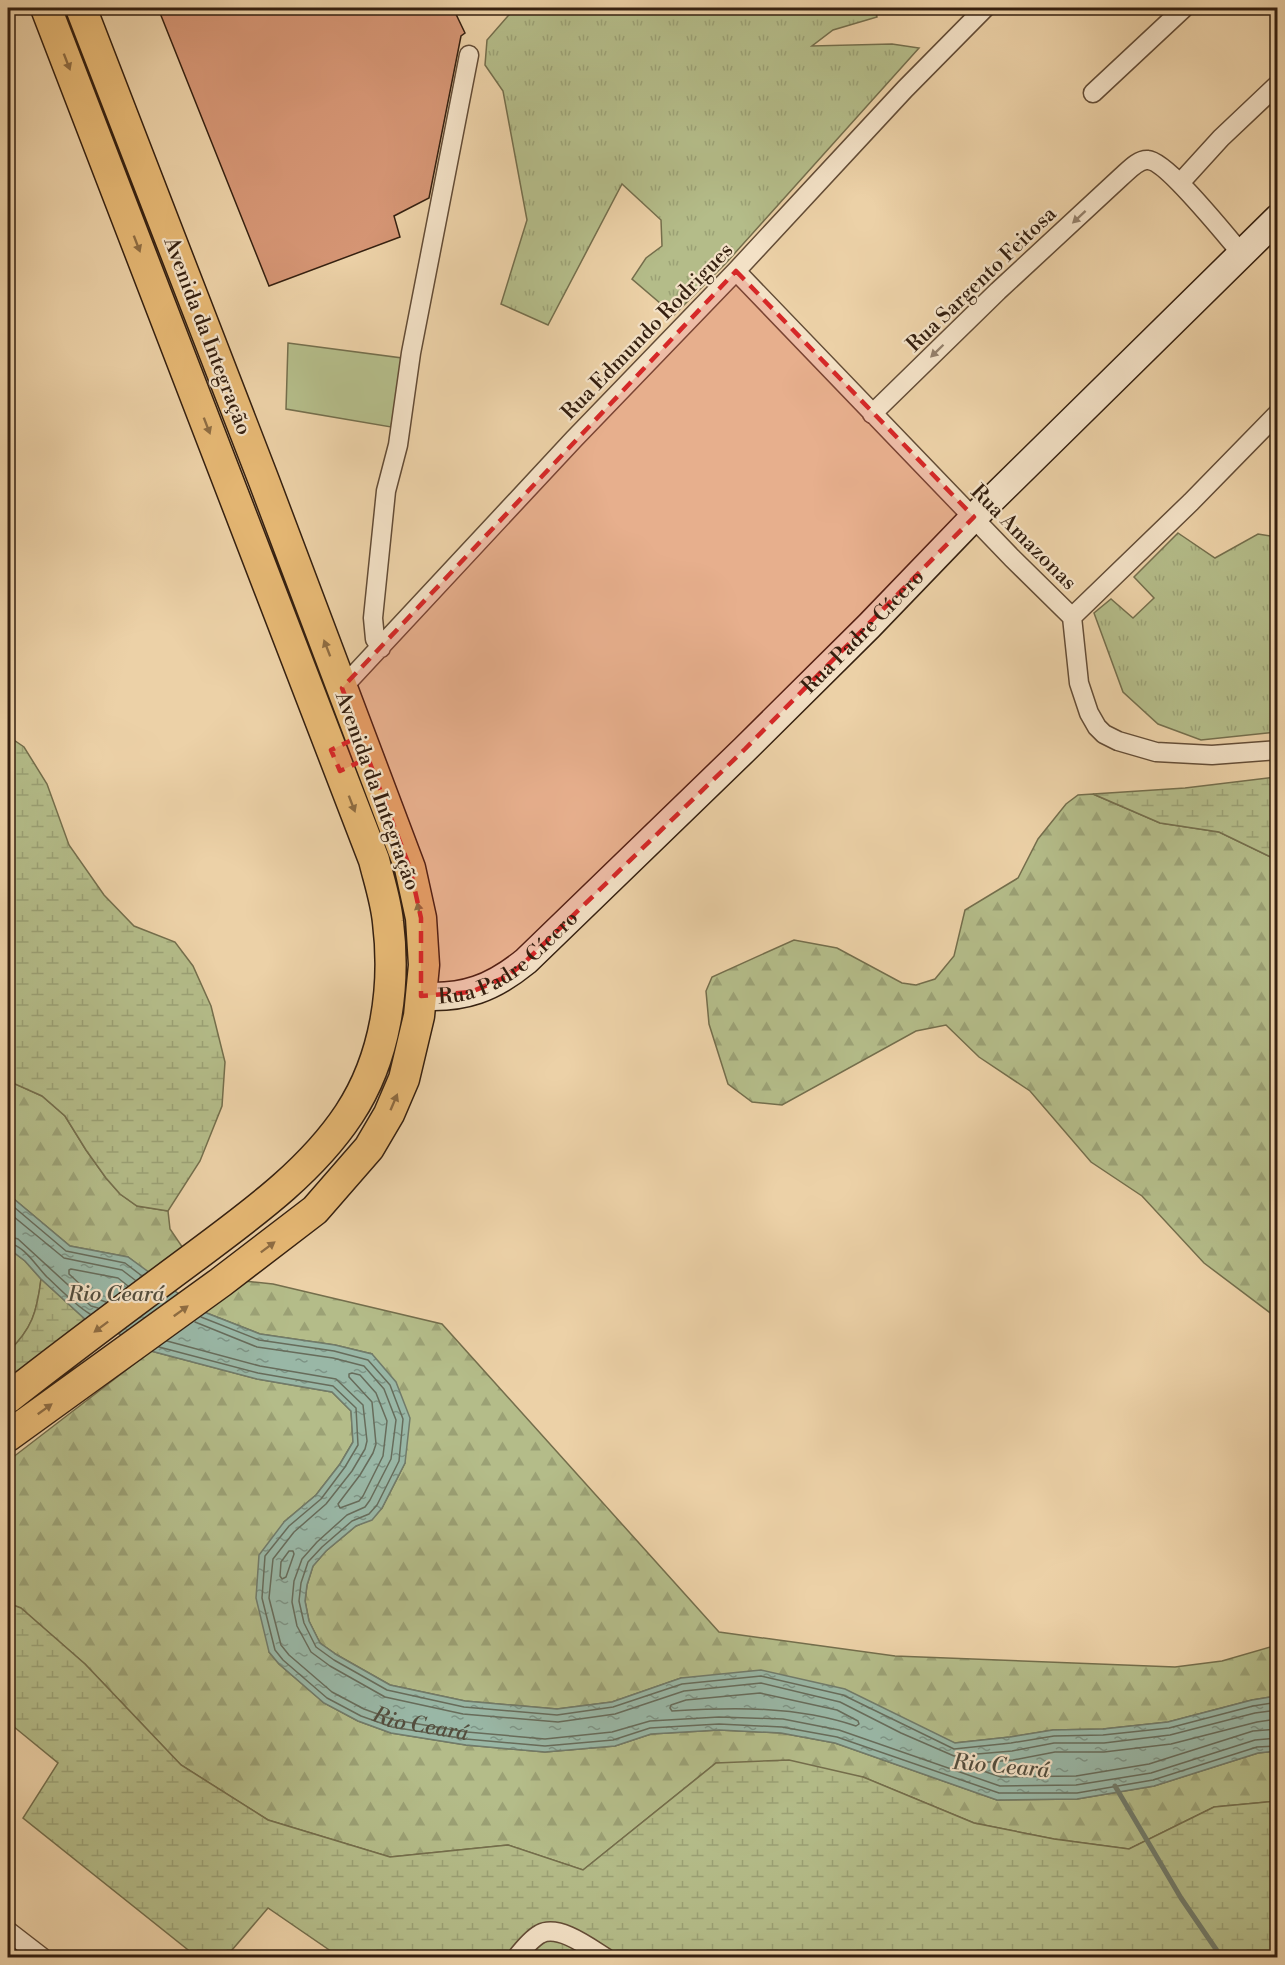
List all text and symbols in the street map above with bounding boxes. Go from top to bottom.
one-way arrow [63,53,72,71]
street label: Rua Sargento Feitosa [901,201,1062,358]
one-way arrow [1071,210,1086,224]
street label: Avenida da Integração [157,233,257,439]
one-way arrow [133,235,143,253]
street label: Rua Edmundo Rodrigues [556,238,739,426]
one-way arrow [930,343,944,357]
one-way arrow [203,417,212,435]
street label: Rua Amazonas [965,479,1082,596]
street label: Rua Padre Cícero [796,564,930,700]
one-way arrow [322,639,331,657]
street label: Avenida da Integração [329,687,425,894]
one-way arrow [348,795,358,813]
one-way arrow [414,901,423,920]
street label: Rua Padre Cícero [437,906,584,1011]
one-way arrow [390,1093,399,1111]
one-way arrow [260,1241,275,1253]
water label: Rio Ceará [67,1281,165,1308]
one-way arrow [173,1305,189,1317]
one-way arrow [93,1321,109,1333]
one-way arrow [37,1403,52,1415]
water label: Rio Ceará [368,1701,471,1747]
water label: Rio Ceará [950,1749,1051,1784]

